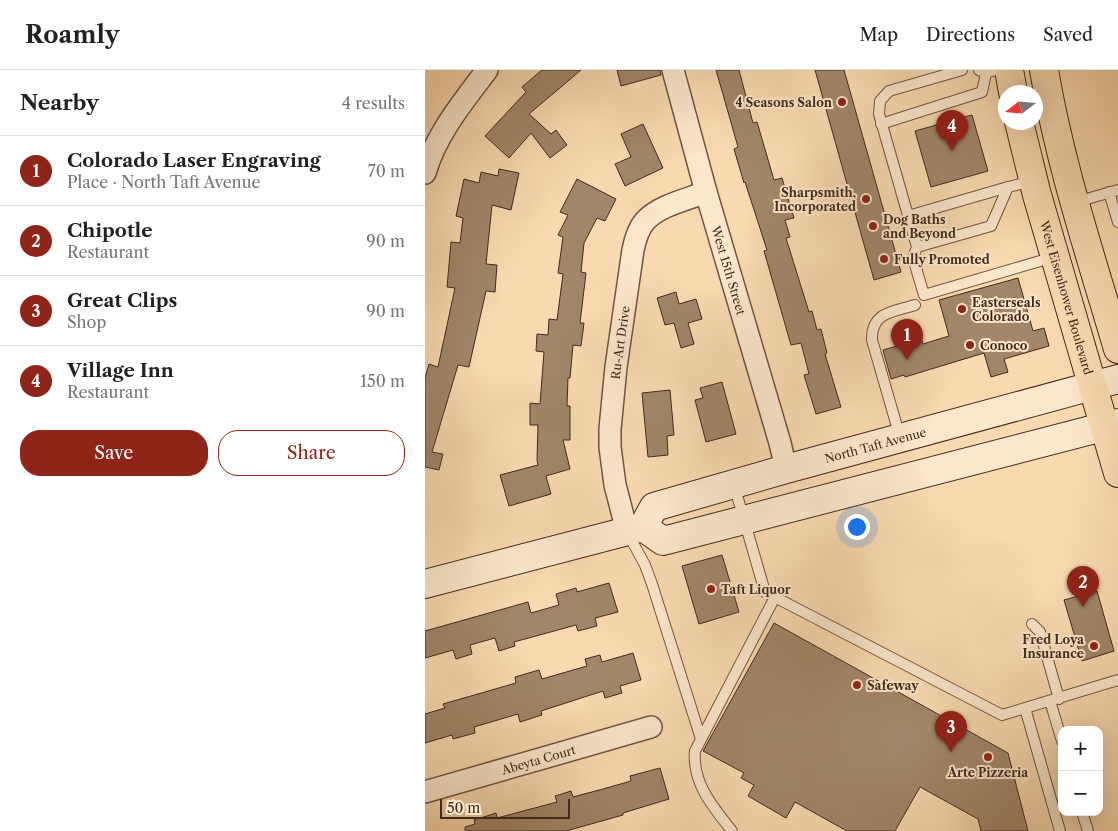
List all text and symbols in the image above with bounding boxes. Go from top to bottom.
text: Roamly [25,20,119,49]
text: Map [859,24,898,46]
text: Directions [926,24,1015,46]
text: Saved [1043,24,1093,46]
north arrow [998,85,1043,130]
text: Nearby [20,90,99,115]
text: 4 results [342,93,405,113]
place label: 4 Seasons Salon [735,95,833,110]
marker: 4 Seasons Salon [836,96,848,108]
pin: 4 [936,110,968,151]
text: Colorado Laser Engraving [67,149,321,172]
text: 1 [32,161,40,181]
text: 70 m [368,161,405,181]
text: Place · North Taft Avenue [67,172,260,192]
place label: Sharpsmith, Incorporated [774,185,856,214]
marker: Sharpsmith, Incorporated [860,193,872,205]
place label: Dog Baths and Beyond [883,212,956,241]
street label: West Eisenhower Boulevard [1037,218,1097,377]
text: Chipotle [67,219,153,242]
marker: Dog Baths and Beyond [867,220,879,232]
street label: West 15th Street [709,223,750,317]
text: 2 [31,231,41,251]
text: 90 m [366,231,405,251]
text: Restaurant [67,242,149,262]
place label: Fully Promoted [894,252,990,267]
marker: Fully Promoted [878,253,890,265]
text: Great Clips [67,289,177,312]
place label: Easterseals Colorado [972,295,1041,324]
text: 3 [31,301,41,321]
text: 90 m [366,301,405,321]
marker: Easterseals Colorado [956,303,968,315]
street label: Ru-Art Drive [607,304,632,380]
text: Shop [67,312,106,332]
pin: 1 [891,319,923,360]
place label: Conoco [980,338,1028,353]
marker: Conoco [964,339,976,351]
text: Village Inn [67,359,174,382]
text: 4 [31,371,41,391]
text: 150 m [360,371,405,391]
text: Restaurant [67,382,149,402]
street label: North Taft Avenue [823,424,928,466]
button: Save [20,430,208,476]
button: Share [218,430,405,476]
your location [844,514,870,540]
pin: 2 [1067,566,1099,607]
place label: Taft Liquor [721,582,791,597]
marker: Taft Liquor [705,583,717,595]
place label: Fred Loya Insurance [1022,632,1085,661]
marker: Fred Loya Insurance [1088,640,1100,652]
place label: Safeway [867,678,919,693]
marker: Safeway [851,679,863,691]
pin: 3 [935,711,967,752]
map controls [1058,726,1103,816]
button: + [1058,726,1103,771]
street label: Abeyta Court [499,741,578,777]
marker: Arte Pizzeria [982,751,994,763]
place label: Arte Pizzeria [947,765,1029,780]
button: − [1058,771,1103,816]
scale bar [440,796,570,819]
text: 50 m [447,799,480,817]

